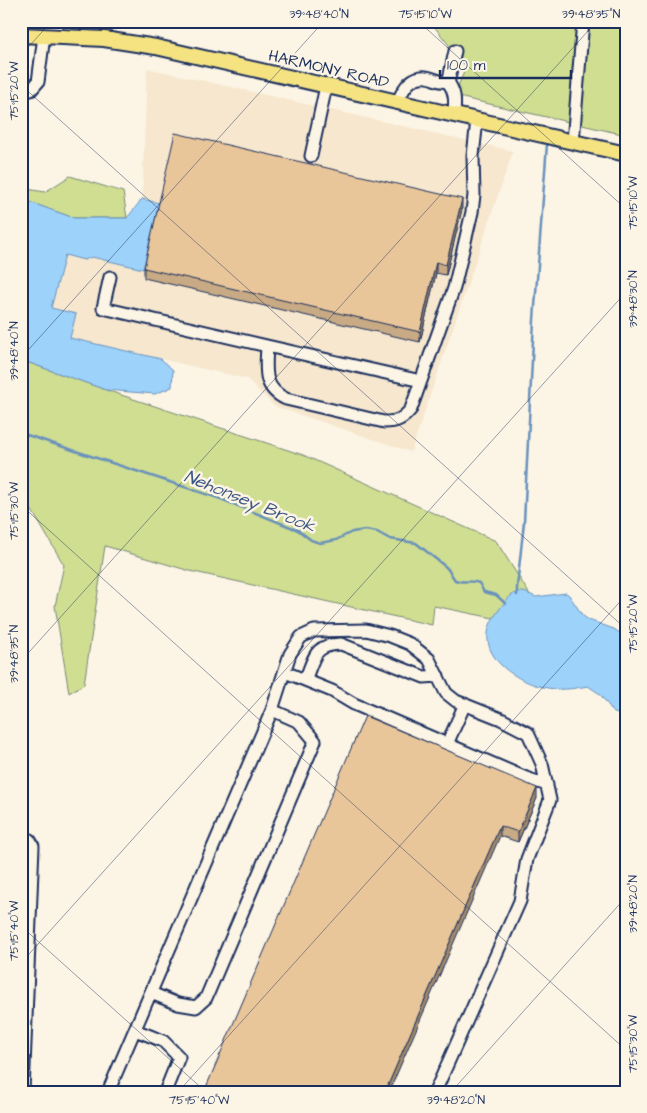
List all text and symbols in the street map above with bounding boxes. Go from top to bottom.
text: 39°48'40"N [289,6,349,23]
text: 75°15'10"W [398,6,453,23]
text: 39°48'35"N [562,6,621,23]
street label: HARMONY ROAD [266,44,391,94]
scale bar [440,48,571,80]
text: 100 m [447,55,486,76]
text: 75°15'20"W [6,61,23,121]
text: 75°15'10"W [625,175,642,230]
text: 39°48'30"N [625,270,642,328]
text: 39°48'40"N [6,321,23,381]
water label: Nehonsey Brook [180,464,320,540]
text: 75°15'30"W [6,481,23,540]
text: 75°15'20"W [625,594,642,654]
text: 39°48'35"N [6,624,23,683]
text: 39°48'20"N [625,874,642,933]
text: 75°15'40"W [6,900,23,961]
text: 75°15'30"W [625,1014,642,1073]
text: 75°15'40"W [169,1092,230,1109]
text: 39°48'20"N [427,1092,486,1109]

